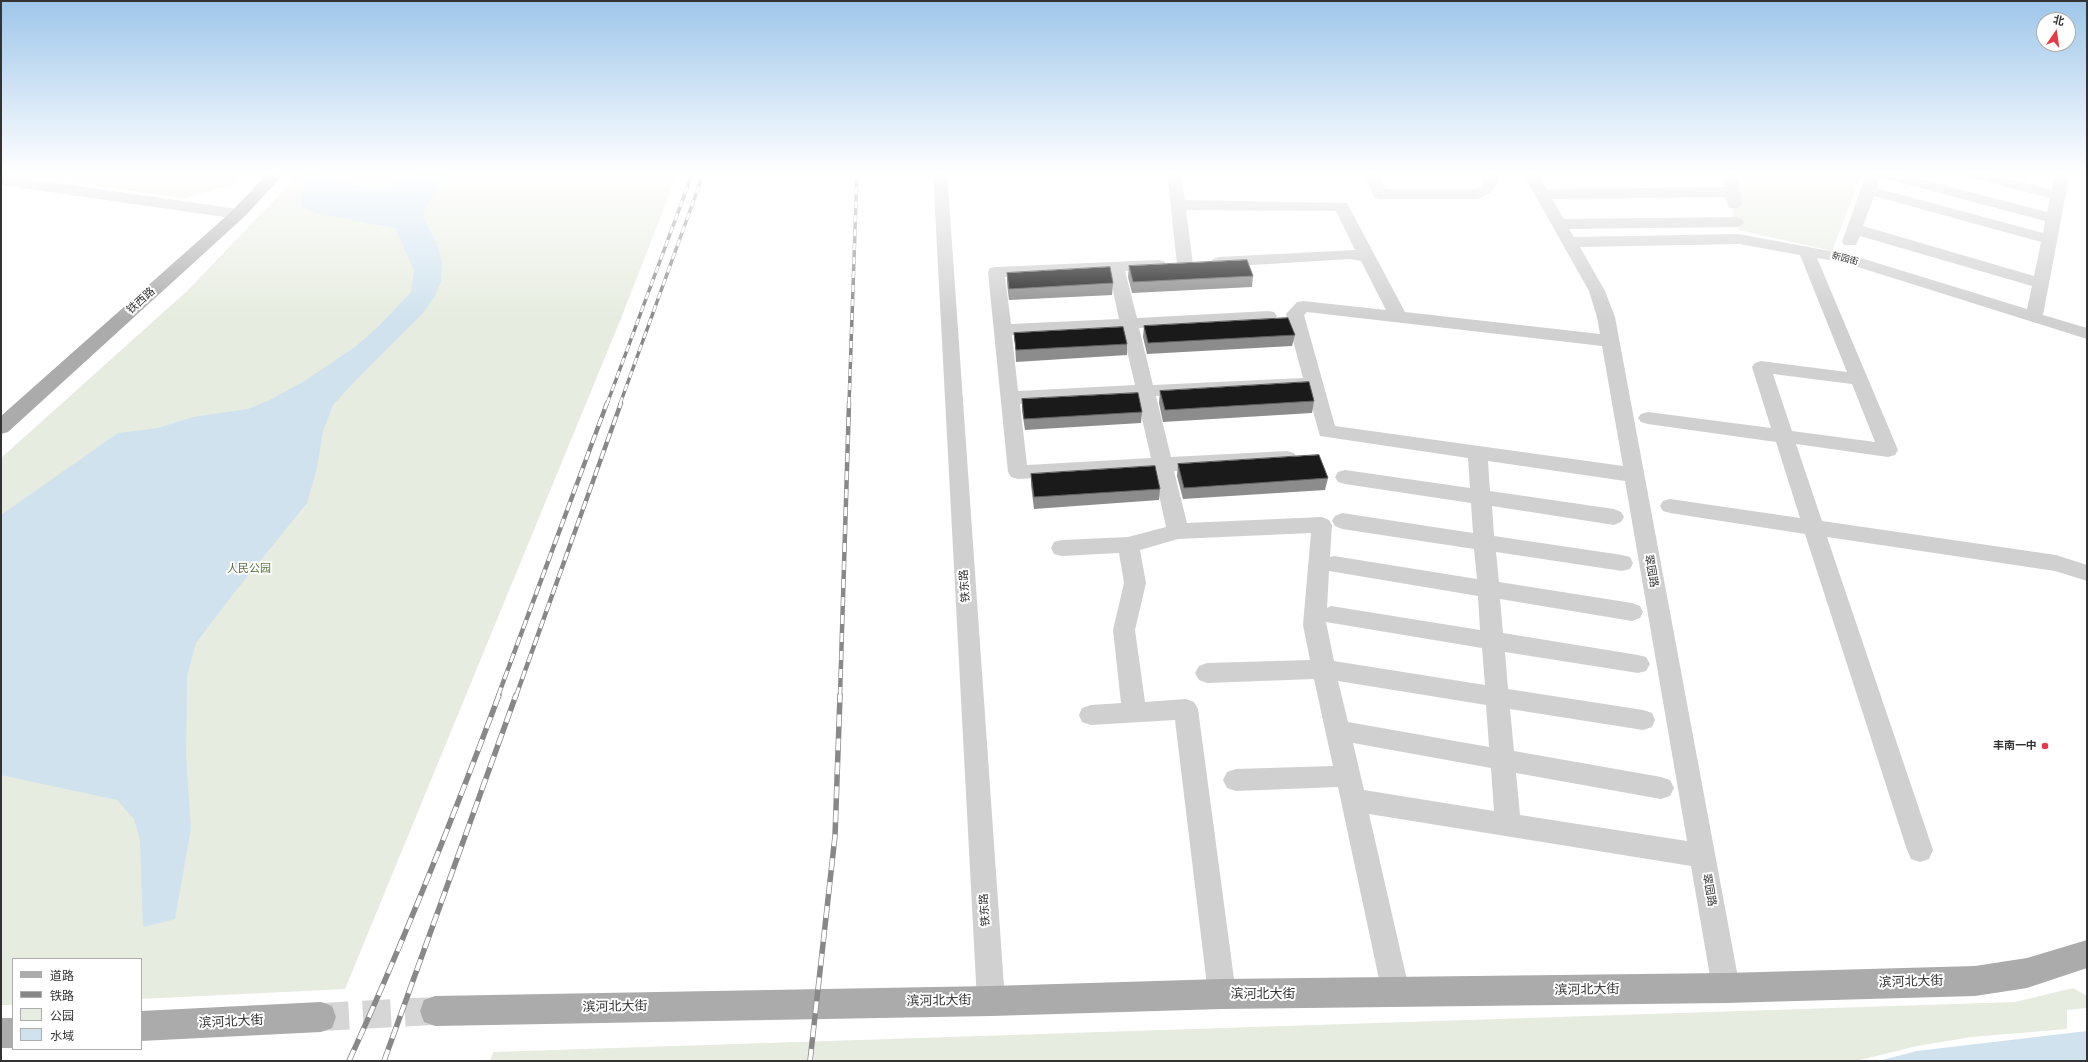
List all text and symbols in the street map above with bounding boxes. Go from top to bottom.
north arrow [2036,12,2076,52]
text: 北 [2052,13,2065,28]
street label: 新园街 [1831,250,1859,268]
street label: 铁西路 [124,285,158,317]
street label: 翠园路 [1642,554,1660,588]
park label: 人民公园 [227,562,271,576]
street label: 铁东路 [957,569,973,603]
place label: 丰南一中 [1993,739,2037,753]
marker: 丰南一中 [2040,741,2050,751]
street label: 翠园路 [1700,873,1718,907]
street label: 铁东路 [977,893,993,927]
legend [12,958,142,1050]
text: 道路 [50,969,74,983]
street label: 滨河北大街 [1878,973,1944,991]
street label: 滨河北大街 [1554,982,1620,998]
street label: 滨河北大街 [1231,986,1295,1002]
text: 铁路 [50,989,74,1003]
street label: 滨河北大街 [906,993,972,1009]
street label: 滨河北大街 [582,999,648,1015]
text: 公园 [50,1009,74,1023]
street label: 滨河北大街 [198,1013,264,1031]
text: 水域 [50,1029,74,1043]

